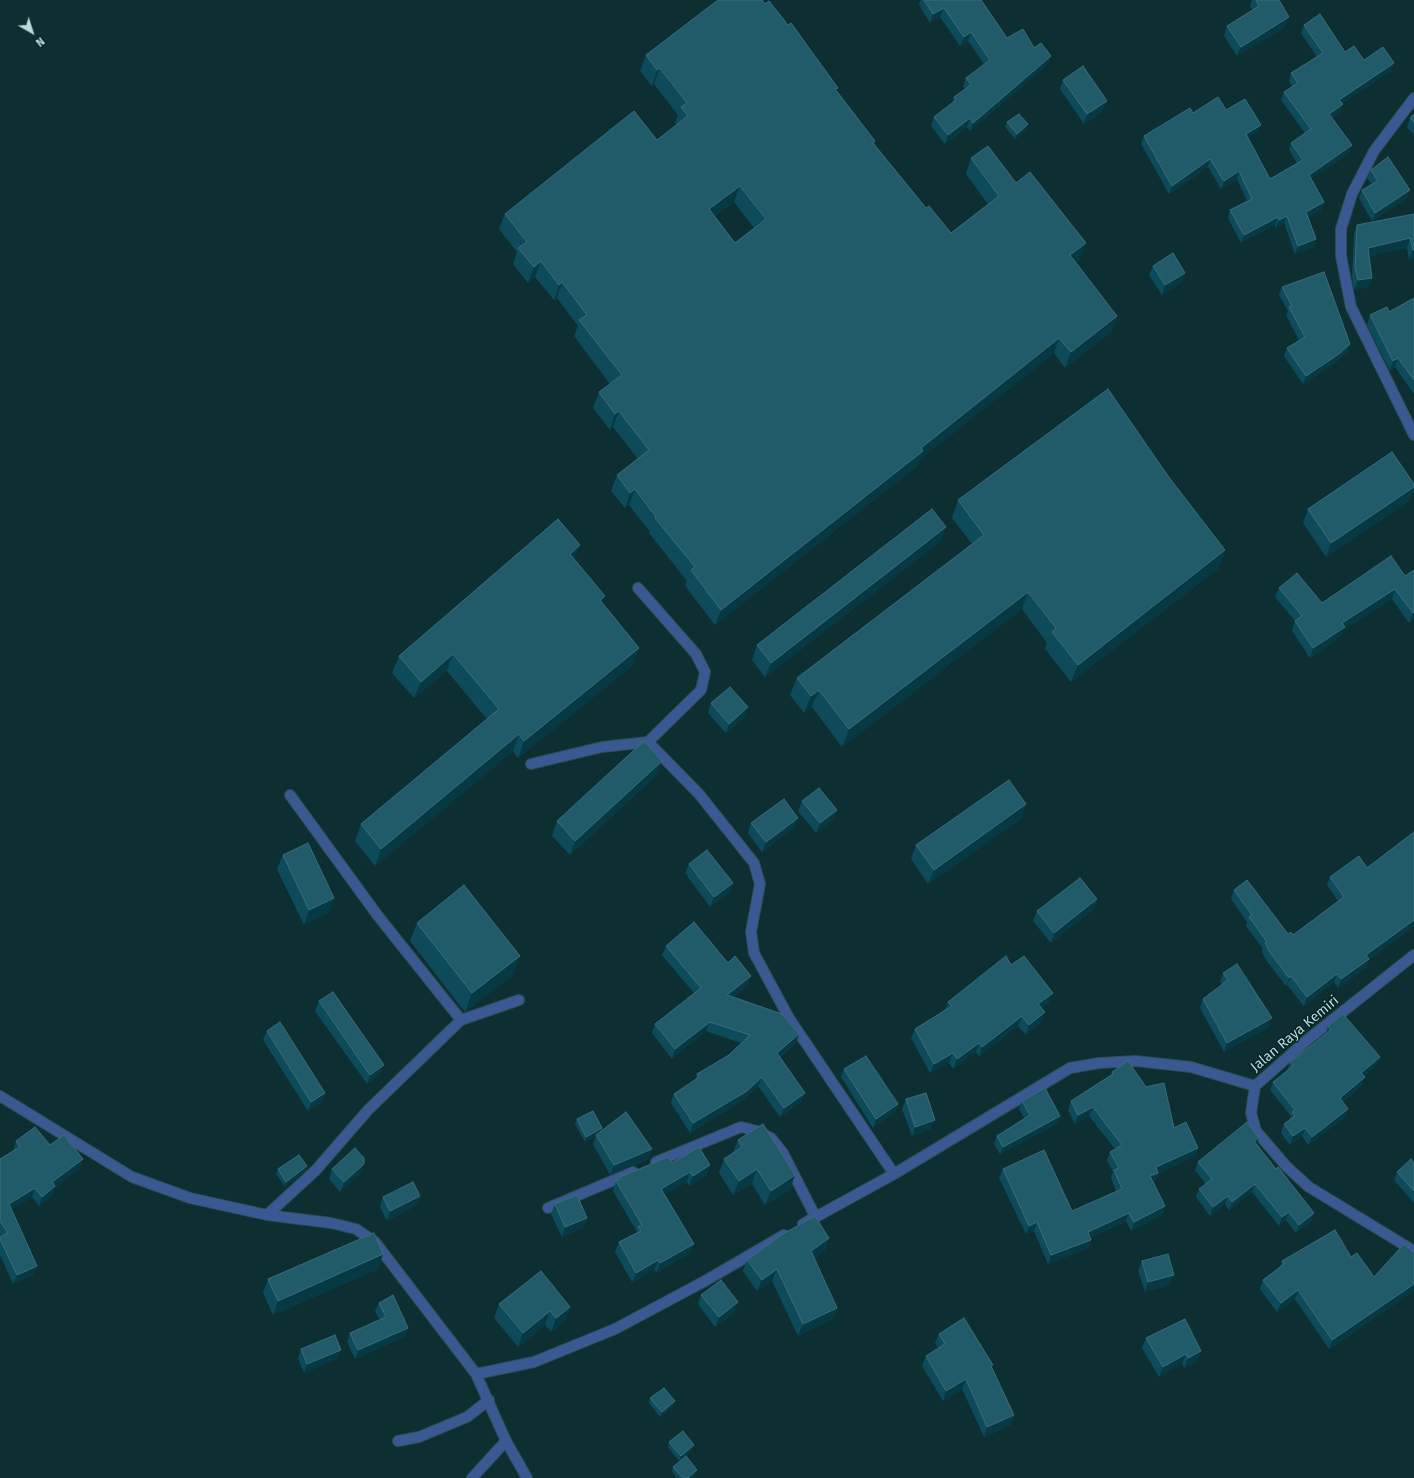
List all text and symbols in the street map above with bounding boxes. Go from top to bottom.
north arrow [12,12,52,52]
text: N [33,34,47,49]
street label: Jalan Raya Kemiri [1247,992,1343,1076]

